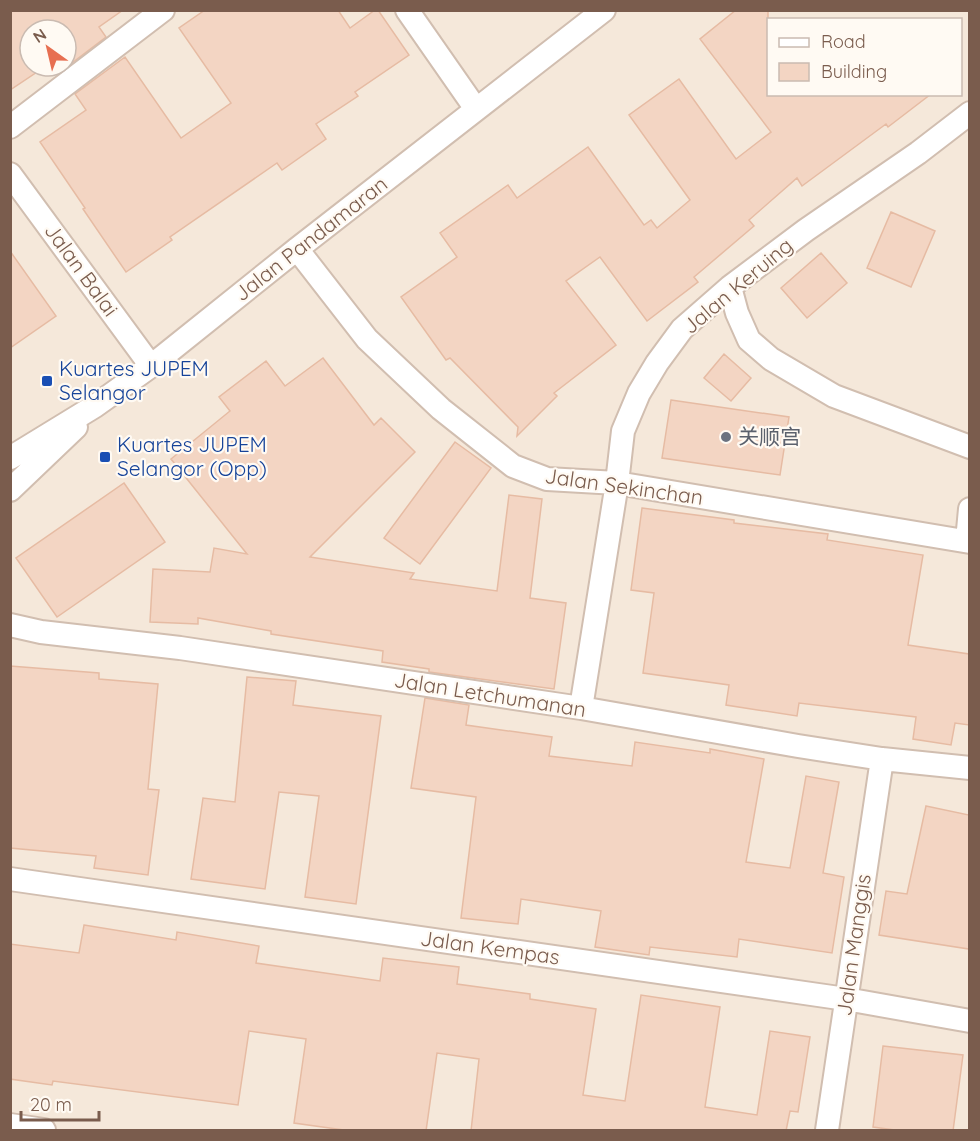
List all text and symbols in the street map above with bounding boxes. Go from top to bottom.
north arrow [18,18,78,78]
legend [767,18,962,96]
text: N [29,24,50,47]
text: Road [821,30,866,53]
text: Building [821,60,887,83]
street label: Jalan Pandamaran [229,170,392,306]
street label: Jalan Balai [39,218,124,321]
street label: Jalan Keruing [677,232,798,339]
place label: Kuartes JUPEM Selangor [59,355,209,405]
marker: Kuartes JUPEM Selangor [40,374,54,388]
place label: 关顺宫 [738,423,801,449]
marker: 关顺宫 [719,430,733,444]
place label: Kuartes JUPEM Selangor (Opp) [117,431,267,481]
marker: Kuartes JUPEM Selangor (Opp) [98,450,112,464]
street label: Jalan Sekinchan [543,462,705,510]
street label: Jalan Letchumanan [392,666,588,722]
street label: Jalan Manggis [830,872,876,1017]
street label: Jalan Kempas [419,924,561,970]
scale bar [21,1084,99,1122]
text: 20 m [30,1093,72,1116]

